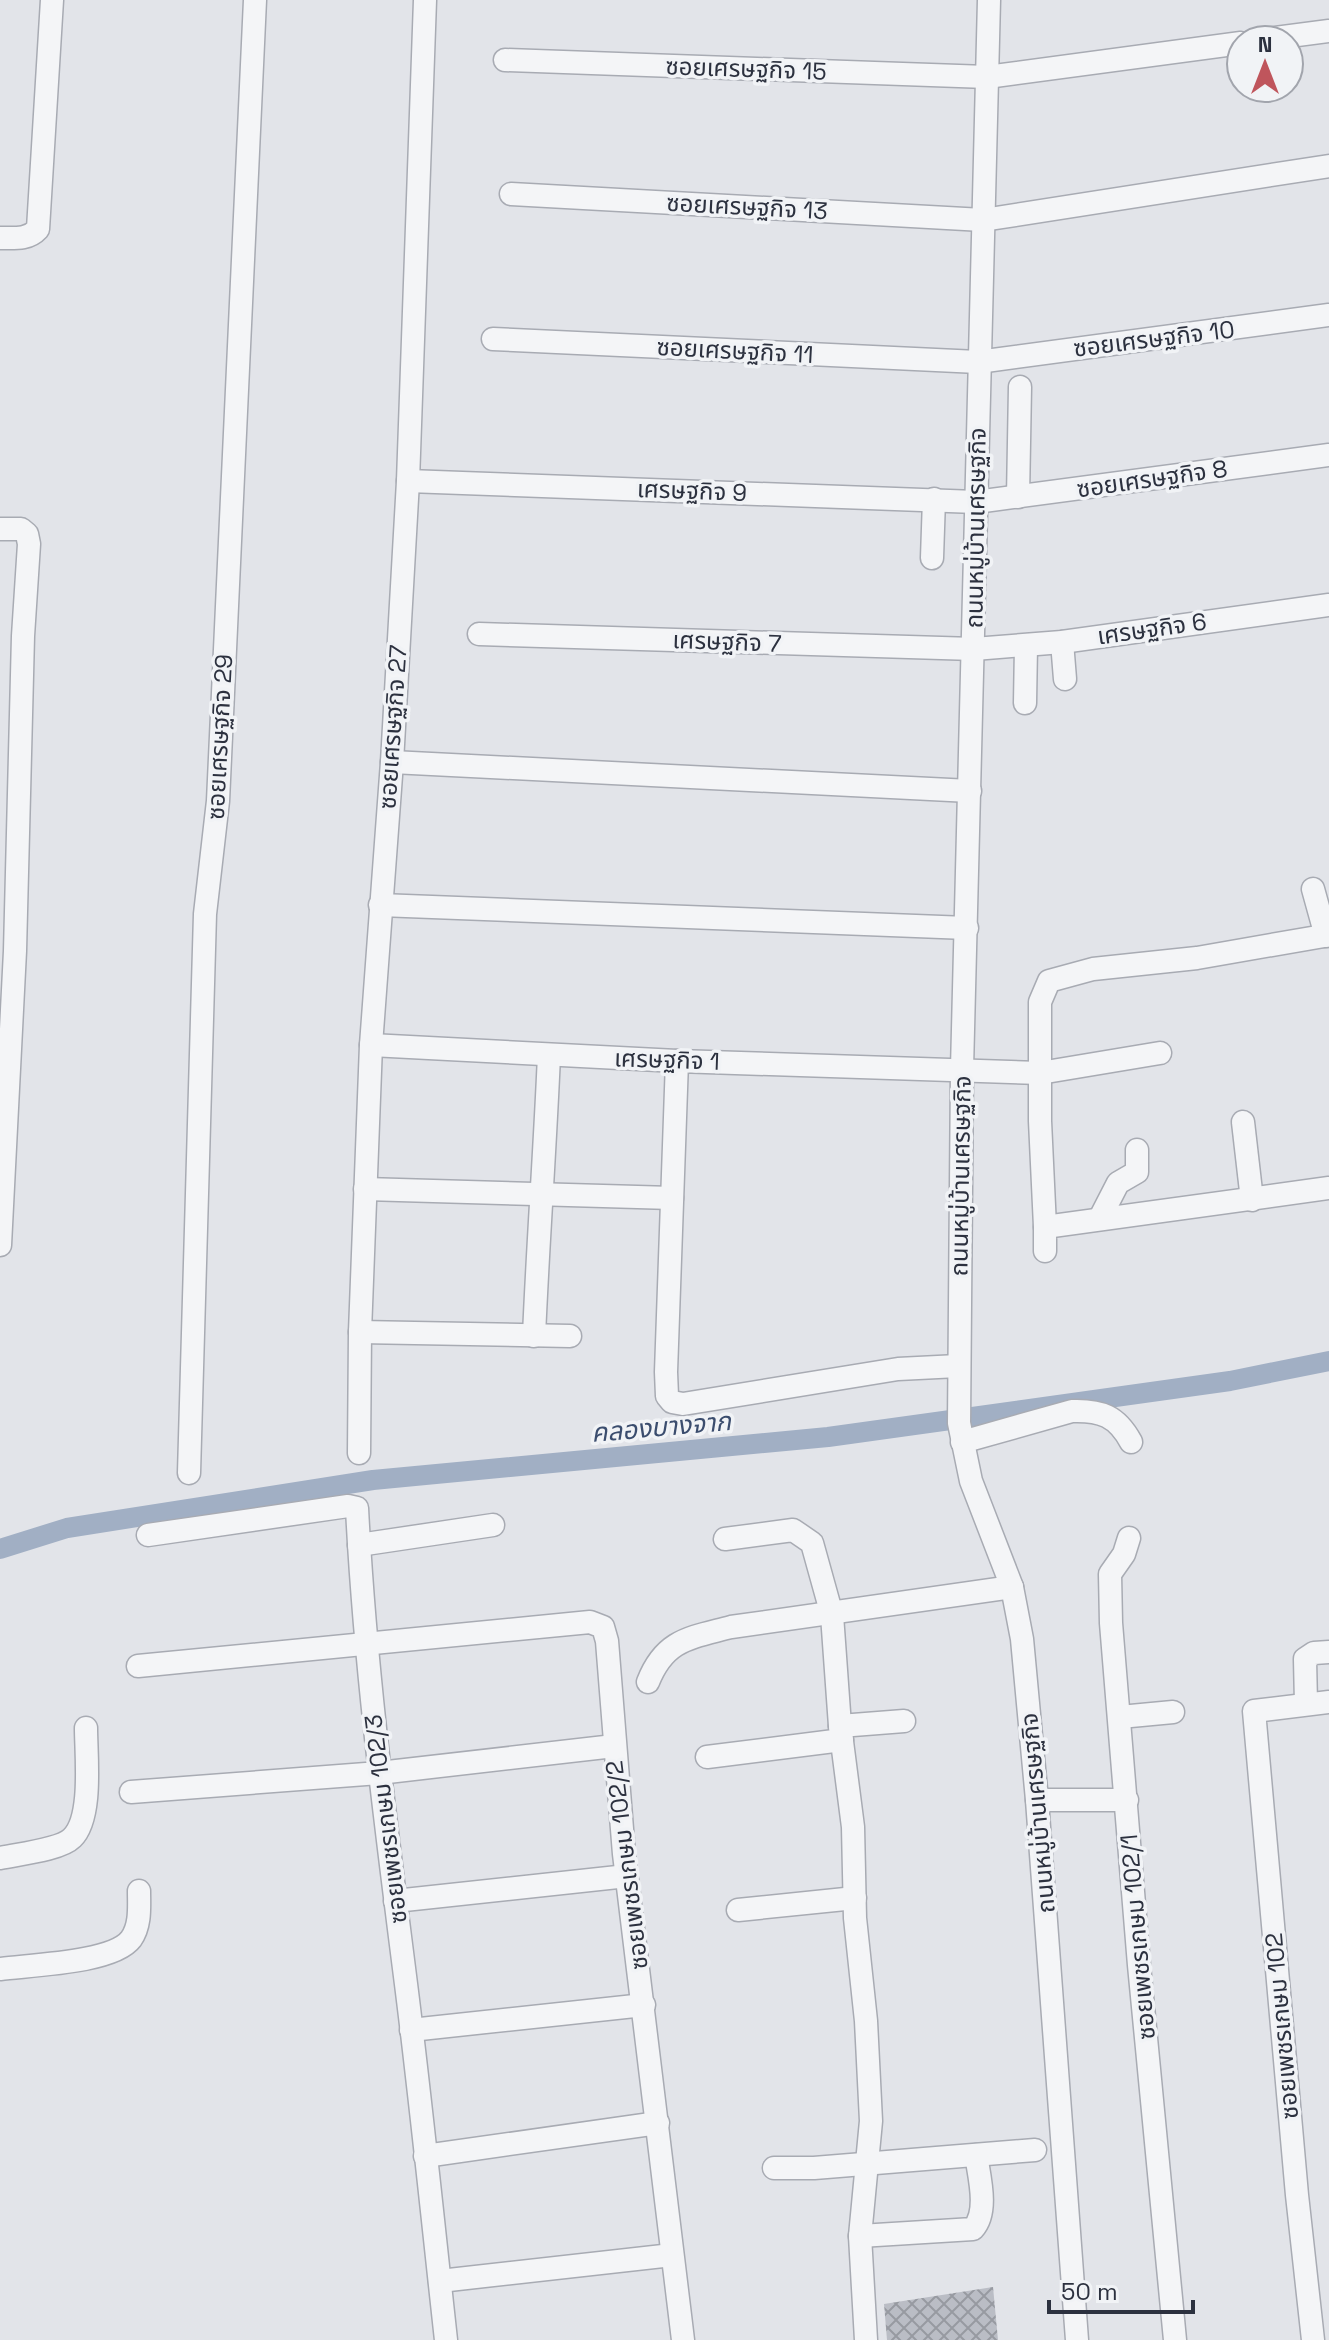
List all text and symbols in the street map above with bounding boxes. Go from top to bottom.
north arrow [1225,24,1305,104]
text: N [1258,30,1272,58]
street label: ซอยเศรษฐกิจ 15 [665,50,827,87]
street label: ซอยเศรษฐกิจ 13 [666,187,828,226]
street label: ซอยเศรษฐกิจ 10 [1072,313,1236,364]
street label: ซอยเศรษฐกิจ 11 [656,331,814,370]
street label: ถนนหมู่บ้านเศรษฐกิจ [958,427,993,629]
street label: ซอยเศรษฐกิจ 8 [1075,453,1229,504]
street label: เศรษฐกิจ 9 [636,473,748,508]
street label: เศรษฐกิจ 6 [1095,605,1209,652]
street label: เศรษฐกิจ 7 [672,624,782,659]
street label: ซอยเศรษฐกิจ 27 [371,644,414,810]
street label: ซอยเศรษฐกิจ 29 [200,653,239,821]
street label: เศรษฐกิจ 1 [614,1042,720,1077]
street label: ถนนหมู่บ้านเศรษฐกิจ [943,1075,978,1277]
water label: คลองบางจาก [590,1404,734,1450]
street label: ถนนหมู่บ้านเศรษฐกิจ [1013,1712,1062,1914]
street label: ซอยเพชรเกษม 102/3 [357,1713,414,1925]
street label: ซอยเพชรเกษม 102/2 [598,1759,655,1971]
street label: ซอยเพชรเกษม 102/1 [1113,1833,1162,2041]
street label: ซอยเพชรเกษม 102 [1258,1931,1305,2121]
scale bar [1049,2264,1193,2314]
text: 50 m [1061,2276,1118,2307]

